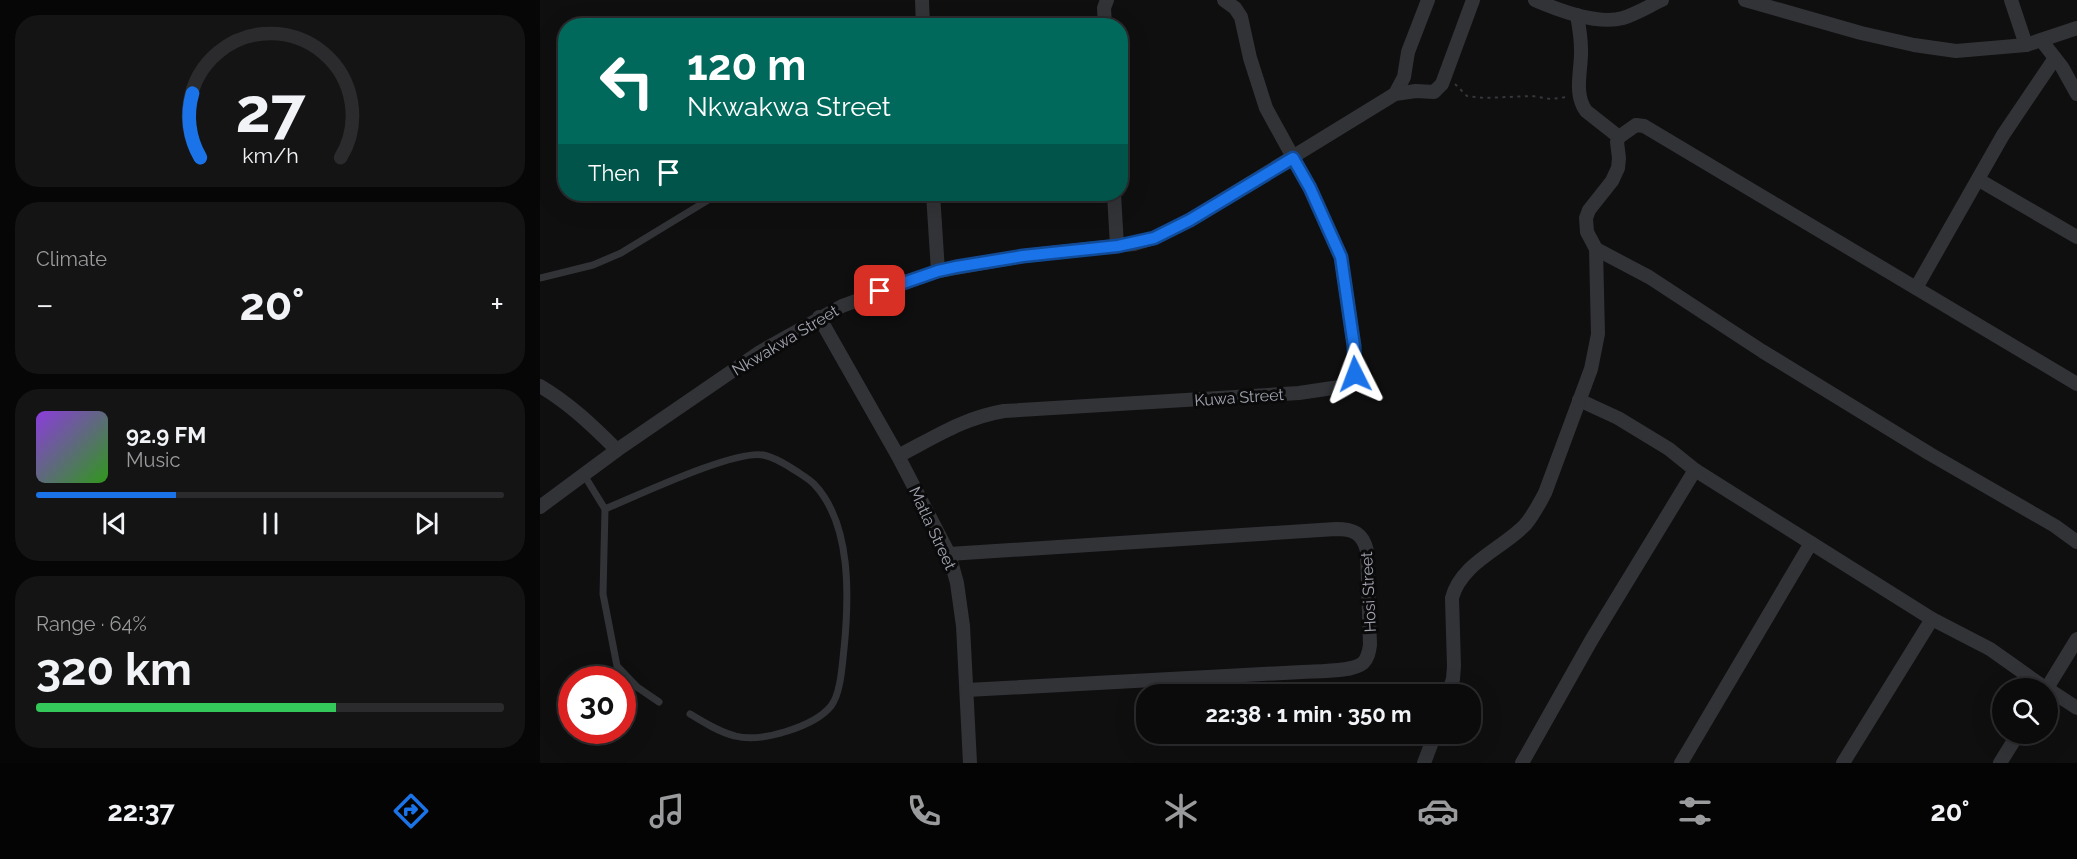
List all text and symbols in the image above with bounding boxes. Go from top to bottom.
text: 120 m [687,41,806,90]
icon: left [588,42,666,120]
text: 27 [235,73,306,147]
text: Nkwakwa Street [687,91,891,122]
text: km/h [242,143,298,168]
icon: arrive [652,156,685,189]
text: Then [588,160,640,186]
text: Climate [36,247,107,271]
pin [854,265,905,316]
icon: arrive [863,274,896,307]
text: 20° [239,278,305,331]
text: − [36,285,54,324]
text: + [490,285,504,324]
street label: Nkwakwa Street [729,301,842,380]
position arrow [1323,342,1387,406]
street label: Kuwa Street [1194,385,1285,410]
text: 92.9 FM [126,422,206,448]
text: Music [126,448,180,472]
street label: Matla Street [905,484,960,573]
icon: previous [98,507,131,540]
icon: pause [254,507,287,540]
icon: next [410,507,443,540]
street label: Hosi Street [1357,550,1380,633]
text: Range · 64% [36,612,147,636]
text: 320 km [36,643,192,696]
speed limit sign: 30 [558,666,636,744]
map controls [1992,678,2058,744]
button: search [1992,678,2058,744]
text: 22:38 · 1 min · 350 m [1205,701,1412,727]
icon: directions [390,790,432,832]
icon: music [646,790,688,832]
icon: phone [903,790,945,832]
icon: climate [1160,790,1202,832]
icon: car [1417,790,1459,832]
icon: filters [1674,790,1716,832]
text: 22:37 [107,796,175,827]
text: 20° [1930,796,1970,827]

